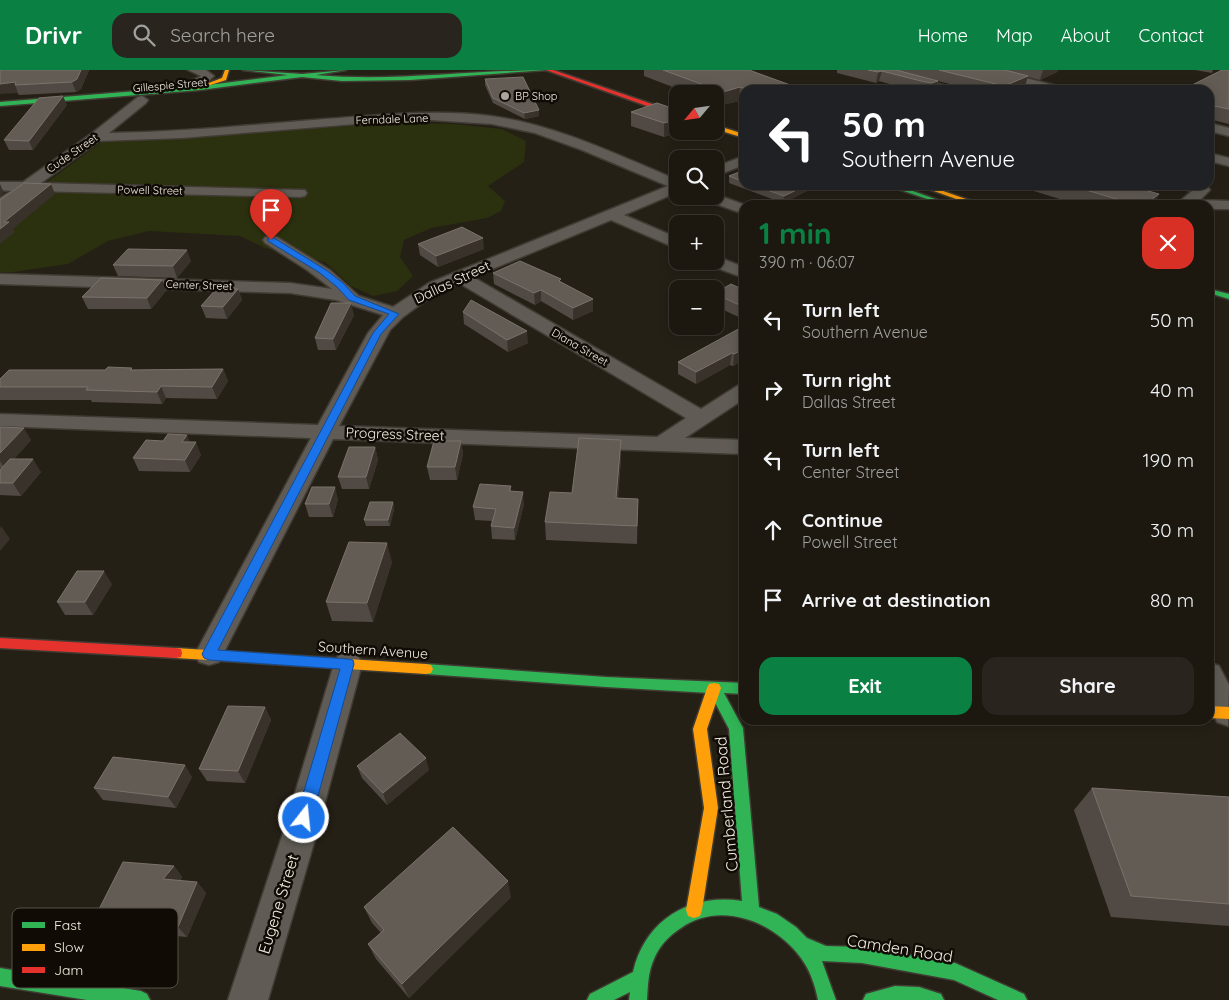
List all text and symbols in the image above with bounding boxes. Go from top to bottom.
search box [112,13,462,58]
text: Drivr [25,20,82,50]
icon: search [130,21,158,49]
text: Search here [170,23,275,47]
text: Home [918,24,968,47]
text: Map [996,24,1033,47]
text: About [1061,24,1111,47]
text: Contact [1139,24,1204,47]
street label: Gillespie Street [132,75,208,95]
north arrow [669,85,724,140]
map controls [669,85,724,335]
place label: BP Shop [515,89,558,103]
marker: BP Shop [499,90,511,102]
text: 50 m [842,102,926,146]
icon: left [759,105,824,170]
street label: Ferndale Lane [355,111,429,127]
street label: Cude Street [44,130,101,176]
text: Southern Avenue [842,145,1015,173]
button: search [669,150,724,205]
street label: Powell Street [117,182,183,198]
pin [250,189,292,240]
icon: arrive [257,196,285,224]
text: 1 min [759,214,832,252]
button: + [669,215,724,270]
button: close [1142,217,1194,269]
text: 390 m · 06:07 [759,252,855,272]
street label: Dallas Street [411,256,493,308]
street label: Center Street [165,277,233,293]
button: − [669,280,724,335]
text: Turn left [802,298,880,322]
icon: left [759,306,787,334]
text: 50 m [1150,308,1194,332]
text: Southern Avenue [802,322,928,342]
street label: Diana Street [549,325,611,369]
text: Turn right [802,368,891,392]
icon: right [759,376,787,404]
text: 40 m [1150,378,1194,402]
text: Dallas Street [802,392,896,412]
street label: Progress Street [345,423,445,445]
text: Turn left [802,438,880,462]
icon: left [759,446,787,474]
text: 190 m [1143,448,1194,472]
text: Center Street [802,462,899,482]
text: Continue [802,508,883,532]
icon: ahead [759,516,787,544]
text: 30 m [1150,518,1194,542]
text: Powell Street [802,532,898,552]
icon: arrive [759,586,787,614]
text: Arrive at destination [802,588,991,612]
text: 80 m [1150,588,1194,612]
street label: Southern Avenue [317,637,429,663]
button: Exit [759,657,972,715]
button: Share [982,657,1194,715]
street label: Cumberland Road [710,736,742,872]
position arrow [277,791,329,843]
street label: Eugene Street [253,852,303,956]
legend [12,908,178,988]
text: Fast [54,916,82,934]
street label: Camden Road [846,930,954,966]
text: Slow [54,938,84,956]
text: Jam [54,961,83,979]

